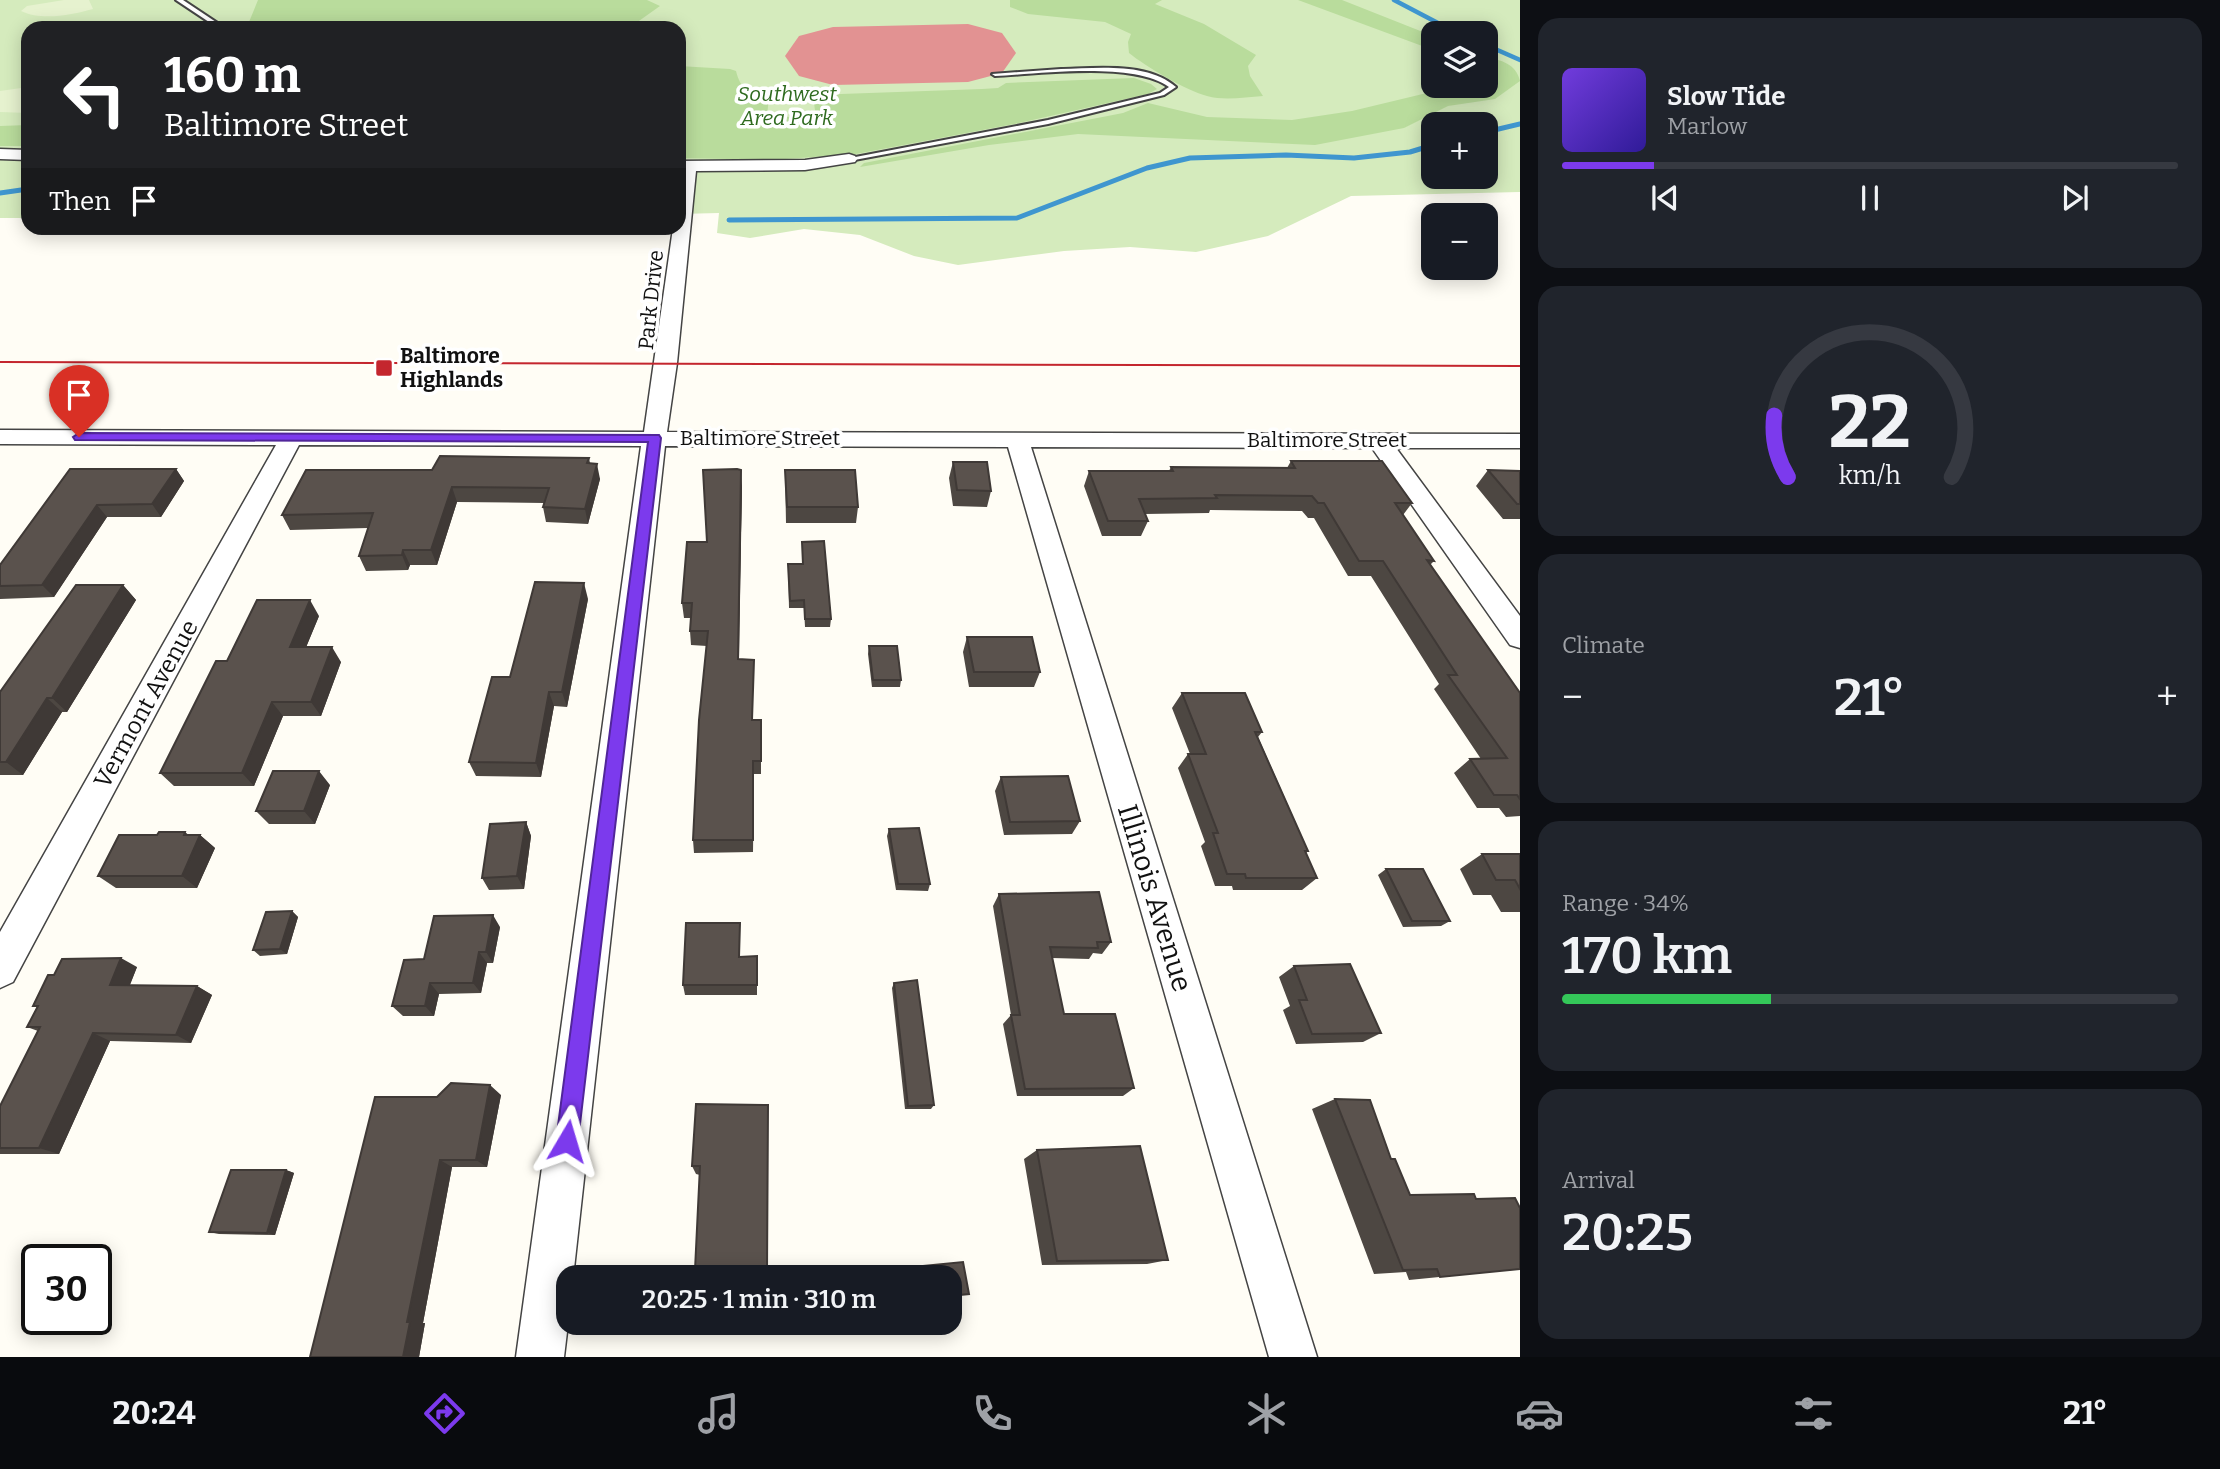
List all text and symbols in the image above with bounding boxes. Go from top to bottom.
map controls [1421,21,1498,280]
button: layers [1421,21,1498,98]
text: 160 m [164,46,301,105]
icon: left [49,49,140,140]
park label: Southwest Area Park [737,81,837,131]
text: Slow Tide [1667,81,1786,112]
text: Baltimore Street [164,106,408,144]
button: + [1421,112,1498,189]
text: Marlow [1667,112,1747,140]
icon: previous [1646,179,1684,217]
icon: pause [1851,179,1889,217]
icon: next [2056,179,2094,217]
icon: arrive [125,182,163,220]
text: Then [49,186,111,217]
button: − [1421,203,1498,280]
street label: Park Drive [633,249,669,351]
place label: Baltimore Highlands [400,343,503,393]
marker: Baltimore Highlands [374,358,394,378]
pin [49,365,109,437]
icon: arrive [60,376,98,414]
text: 22 [1829,379,1911,466]
street label: Baltimore Street [680,425,841,451]
street label: Baltimore Street [1247,427,1408,453]
text: km/h [1839,460,1901,490]
street label: Vermont Avenue [88,615,204,793]
text: Climate [1562,631,1645,659]
text: 21° [1834,666,1905,729]
text: − [1562,674,1583,720]
text: + [2156,674,2178,720]
street label: Illinois Avenue [1111,800,1199,996]
text: Range · 34% [1562,889,1689,917]
text: 170 km [1562,924,1732,987]
position arrow [530,1104,604,1178]
text: Arrival [1562,1166,1635,1194]
text: 20:25 [1562,1201,1693,1264]
speed limit sign: 30 [21,1244,112,1335]
text: 20:25 · 1 min · 310 m [642,1284,876,1315]
icon: directions [420,1389,469,1438]
icon: music [694,1389,743,1438]
icon: phone [968,1389,1017,1438]
icon: climate [1242,1389,1291,1438]
icon: car [1515,1389,1564,1438]
icon: filters [1789,1389,1838,1438]
text: 20:24 [112,1394,196,1432]
text: 21° [2063,1394,2108,1432]

